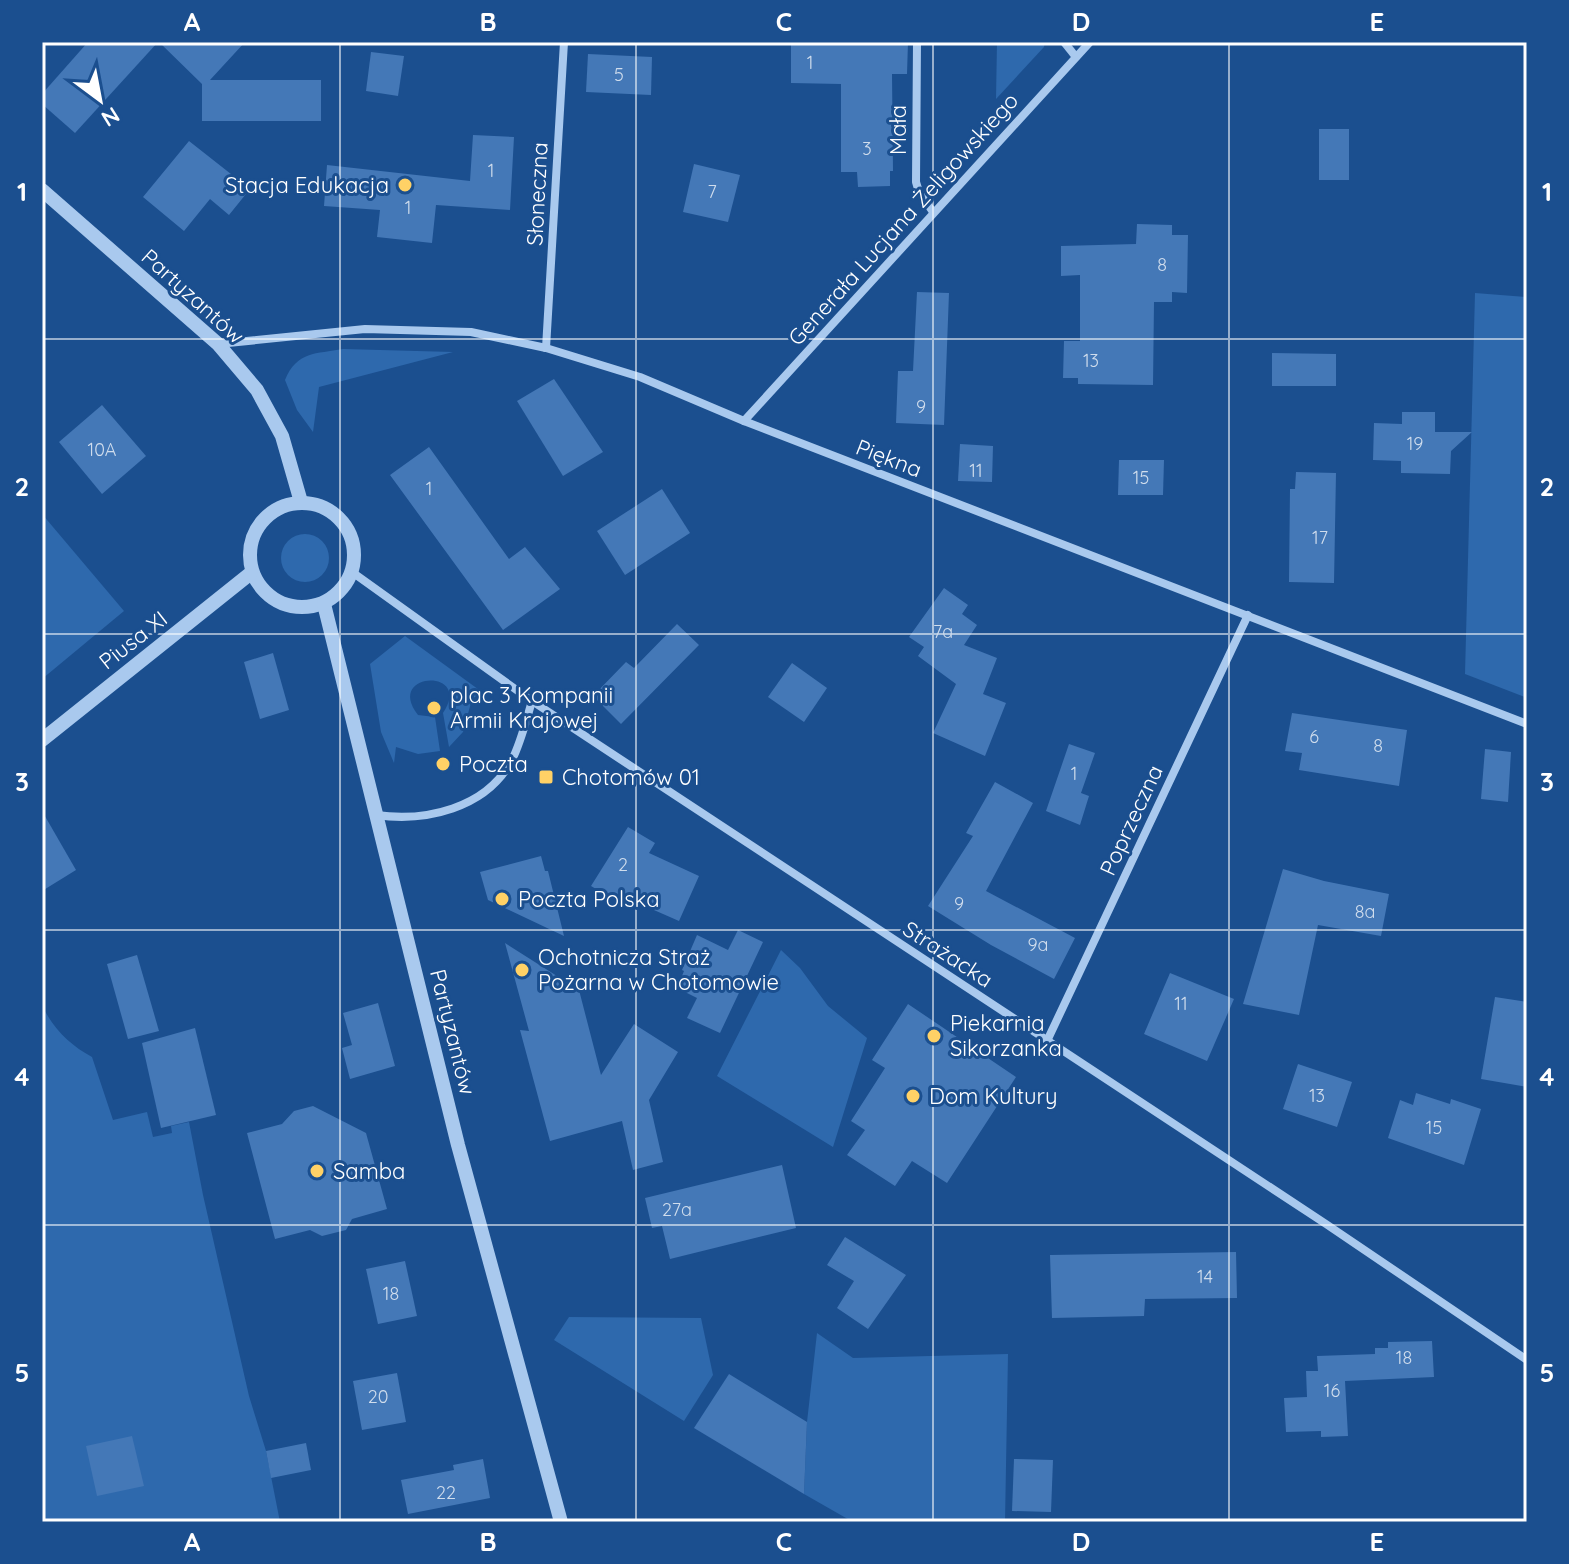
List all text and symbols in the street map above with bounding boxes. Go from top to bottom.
text: A [184,5,201,38]
text: B [479,5,497,38]
text: C [776,5,792,38]
text: D [1072,5,1090,38]
text: E [1370,5,1384,38]
house number: 1 [807,51,813,74]
north arrow [60,60,140,140]
house number: 5 [614,63,624,86]
street label: Generała Lucjana Żeligowskiego [782,87,1024,351]
text: N [96,101,125,133]
street label: Mała [884,105,912,155]
house number: 3 [862,137,872,160]
street label: Słoneczna [520,141,554,247]
house number: 1 [488,159,494,182]
place label: Stacja Edukacja [225,171,389,199]
text: 1 [17,175,27,208]
text: 1 [1542,175,1552,208]
marker: Stacja Edukacja [396,176,414,194]
house number: 7 [707,180,717,203]
house number: 1 [405,196,411,219]
street label: Partyzantów [136,243,250,349]
house number: 8 [1157,253,1167,276]
house number: 13 [1083,349,1099,372]
house number: 9 [916,395,926,418]
house number: 19 [1407,432,1423,455]
street label: Piękna [852,433,926,483]
house number: 10A [88,438,117,461]
house number: 11 [969,459,983,482]
house number: 15 [1133,466,1149,489]
text: 2 [15,470,29,503]
text: 2 [1540,470,1554,503]
house number: 1 [426,477,432,500]
house number: 17 [1312,526,1328,549]
street label: Piusa XI [93,605,173,675]
house number: 7a [933,620,953,643]
place label: plac 3 Kompanii Armii Krajowej [450,681,613,734]
marker: plac 3 Kompanii Armii Krajowej [425,699,443,717]
house number: 6 [1309,725,1319,748]
house number: 8 [1373,734,1383,757]
place label: Poczta [459,750,528,778]
marker: Poczta [434,755,452,773]
street label: Poprzeczna [1093,760,1169,880]
house number: 1 [1071,762,1077,785]
place label: Chotomów 01 [562,763,700,791]
text: 3 [15,765,29,798]
text: 3 [1540,765,1554,798]
marker: Chotomów 01 [537,768,555,786]
house number: 2 [618,853,628,876]
place label: Poczta Polska [518,885,659,913]
marker: Poczta Polska [493,890,511,908]
house number: 9 [954,892,964,915]
house number: 8a [1355,900,1375,923]
street label: Strażacka [898,915,998,993]
house number: 9a [1028,933,1048,956]
place label: Ochotnicza Straż Pożarna w Chotomowie [538,943,779,996]
marker: Ochotnicza Straż Pożarna w Chotomowie [513,961,531,979]
street label: Partyzantów [424,966,482,1098]
house number: 11 [1174,992,1188,1015]
place label: Piekarnia Sikorzanka [950,1009,1062,1062]
marker: Piekarnia Sikorzanka [925,1027,943,1045]
text: 4 [14,1060,30,1093]
text: 4 [1539,1060,1555,1093]
place label: Dom Kultury [929,1082,1057,1110]
house number: 13 [1309,1084,1325,1107]
marker: Dom Kultury [904,1087,922,1105]
house number: 15 [1426,1116,1442,1139]
place label: Samba [333,1157,405,1185]
marker: Samba [308,1162,326,1180]
house number: 27a [662,1198,692,1221]
house number: 14 [1197,1265,1213,1288]
house number: 18 [383,1282,399,1305]
house number: 18 [1396,1346,1412,1369]
text: 5 [15,1356,29,1389]
text: 5 [1540,1356,1554,1389]
house number: 16 [1324,1379,1340,1402]
house number: 20 [368,1385,388,1408]
house number: 22 [436,1481,456,1504]
text: A [184,1525,201,1558]
text: B [479,1525,497,1558]
text: C [776,1525,792,1558]
text: D [1072,1525,1090,1558]
text: E [1370,1525,1384,1558]

